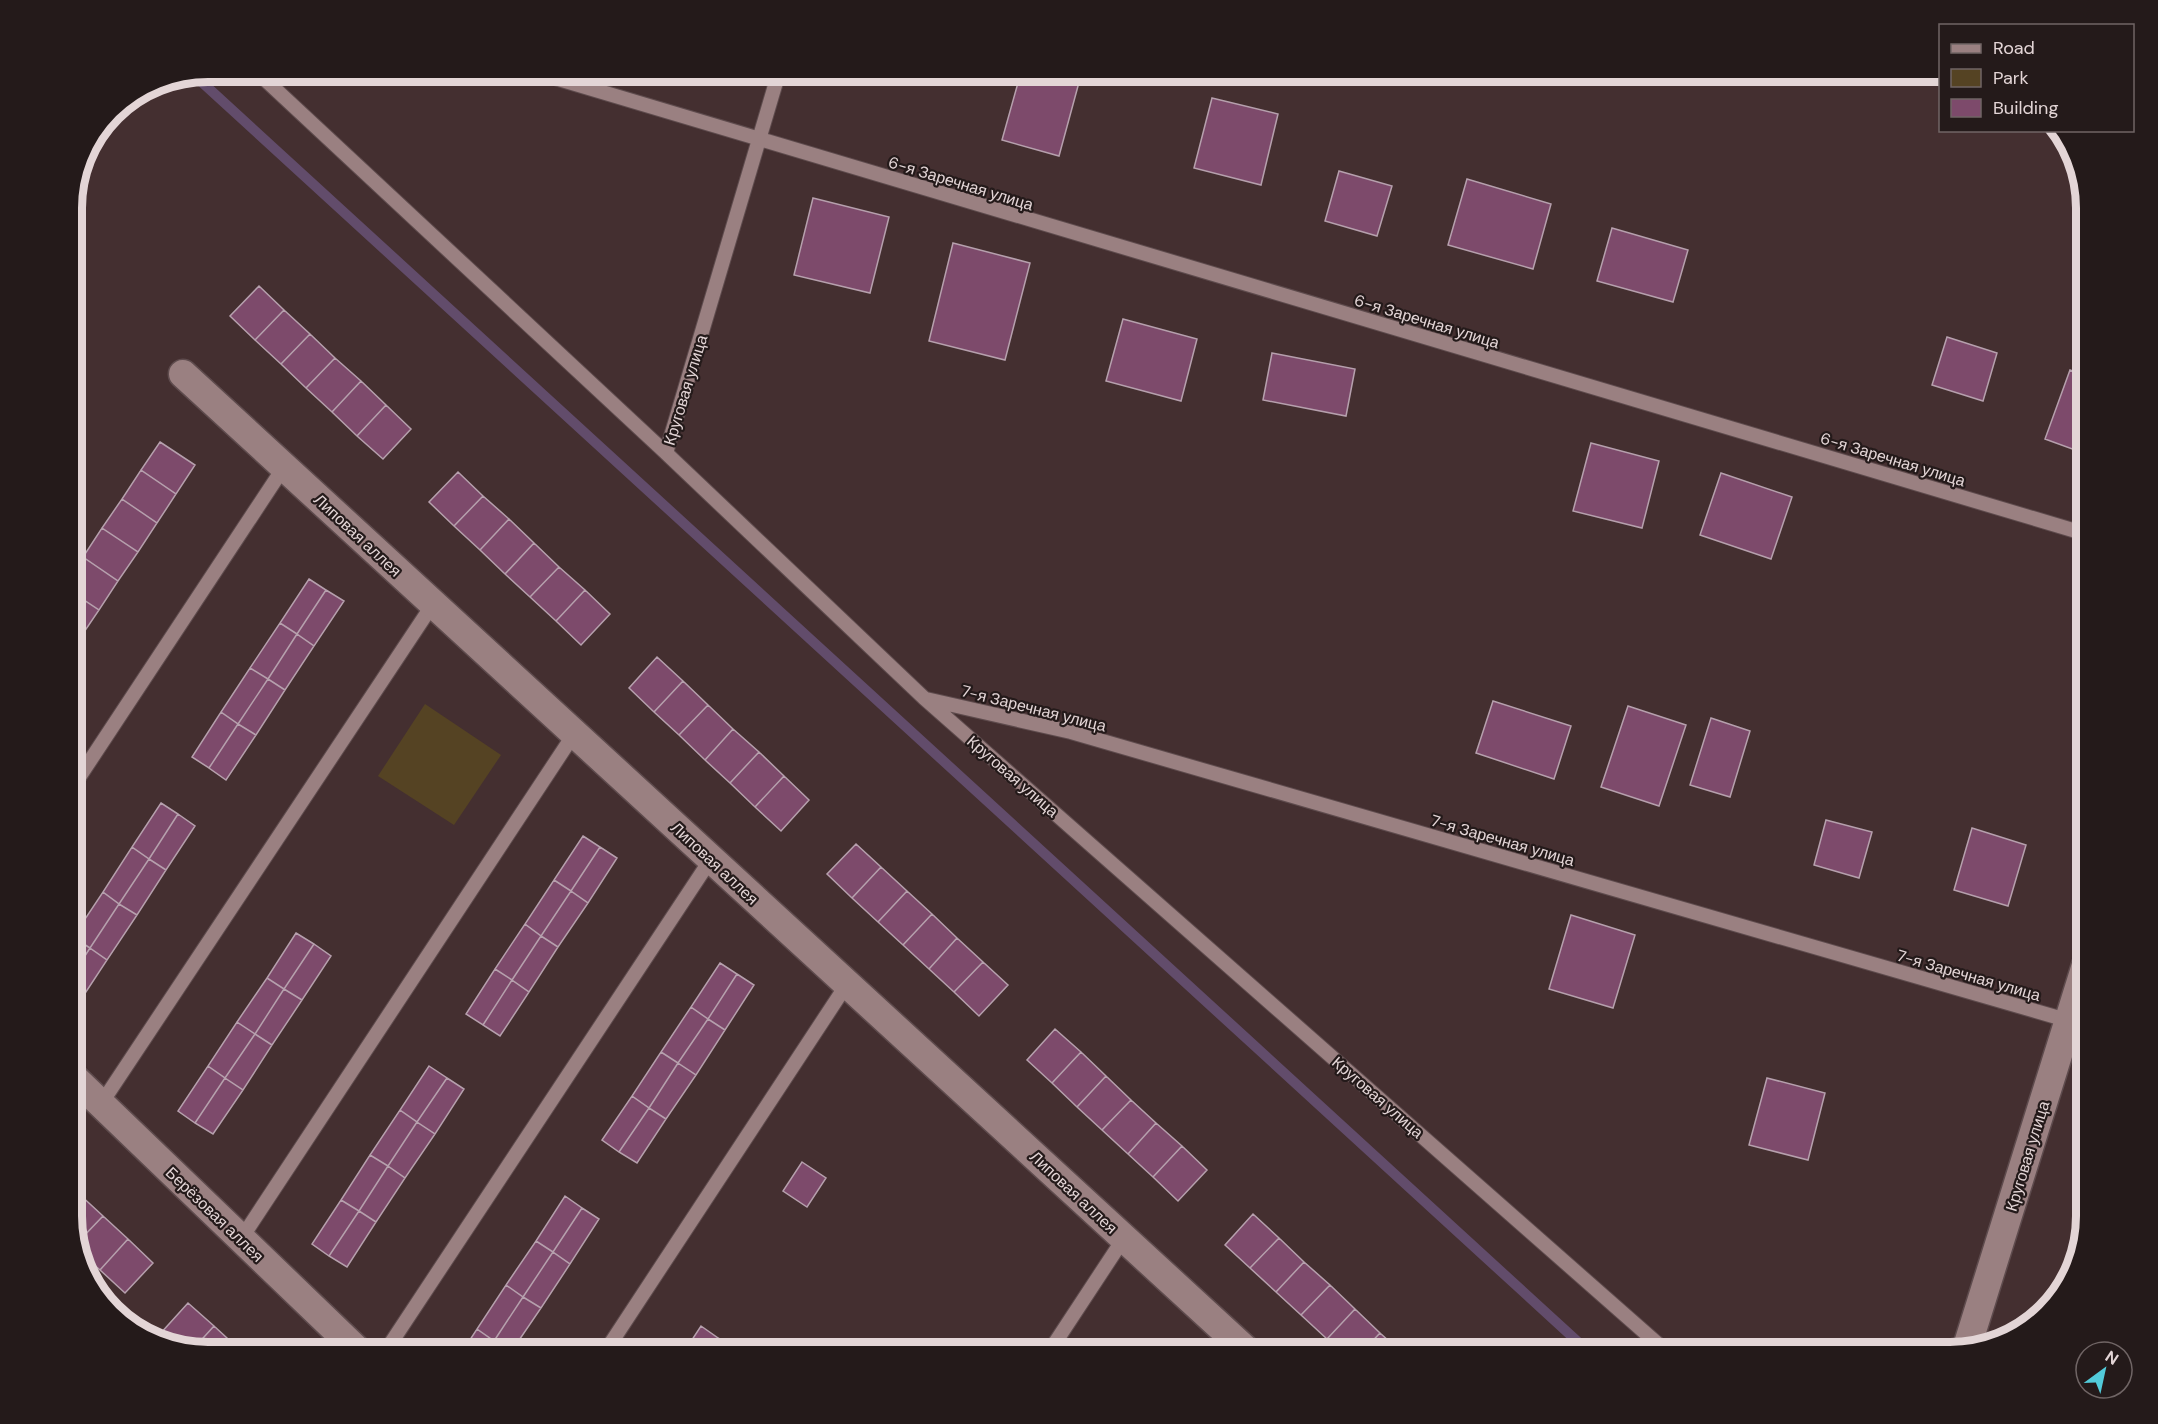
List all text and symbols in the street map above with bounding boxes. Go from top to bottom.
legend [1939,24,2134,132]
text: Road [1993,36,2035,60]
text: Park [1993,66,2029,90]
text: Building [1993,96,2058,120]
street label: 6-я Заречная улица [886,151,1036,216]
street label: 6-я Заречная улица [1352,289,1502,354]
street label: Круговая улица [659,332,712,448]
street label: 6-я Заречная улица [1818,427,1968,492]
street label: Липовая аллея [309,489,406,581]
street label: 7-я Заречная улица [959,680,1108,737]
street label: Круговая улица [963,731,1063,822]
street label: 7-я Заречная улица [1429,810,1577,871]
street label: Липовая аллея [666,817,763,909]
street label: 7-я Заречная улица [1895,945,2043,1006]
street label: Круговая улица [1328,1052,1428,1143]
street label: Круговая улица [2001,1098,2054,1214]
street label: Липовая аллея [1025,1146,1122,1238]
street label: Берёзовая аллея [161,1162,268,1267]
north arrow [2074,1340,2134,1400]
text: N [2101,1346,2123,1370]

